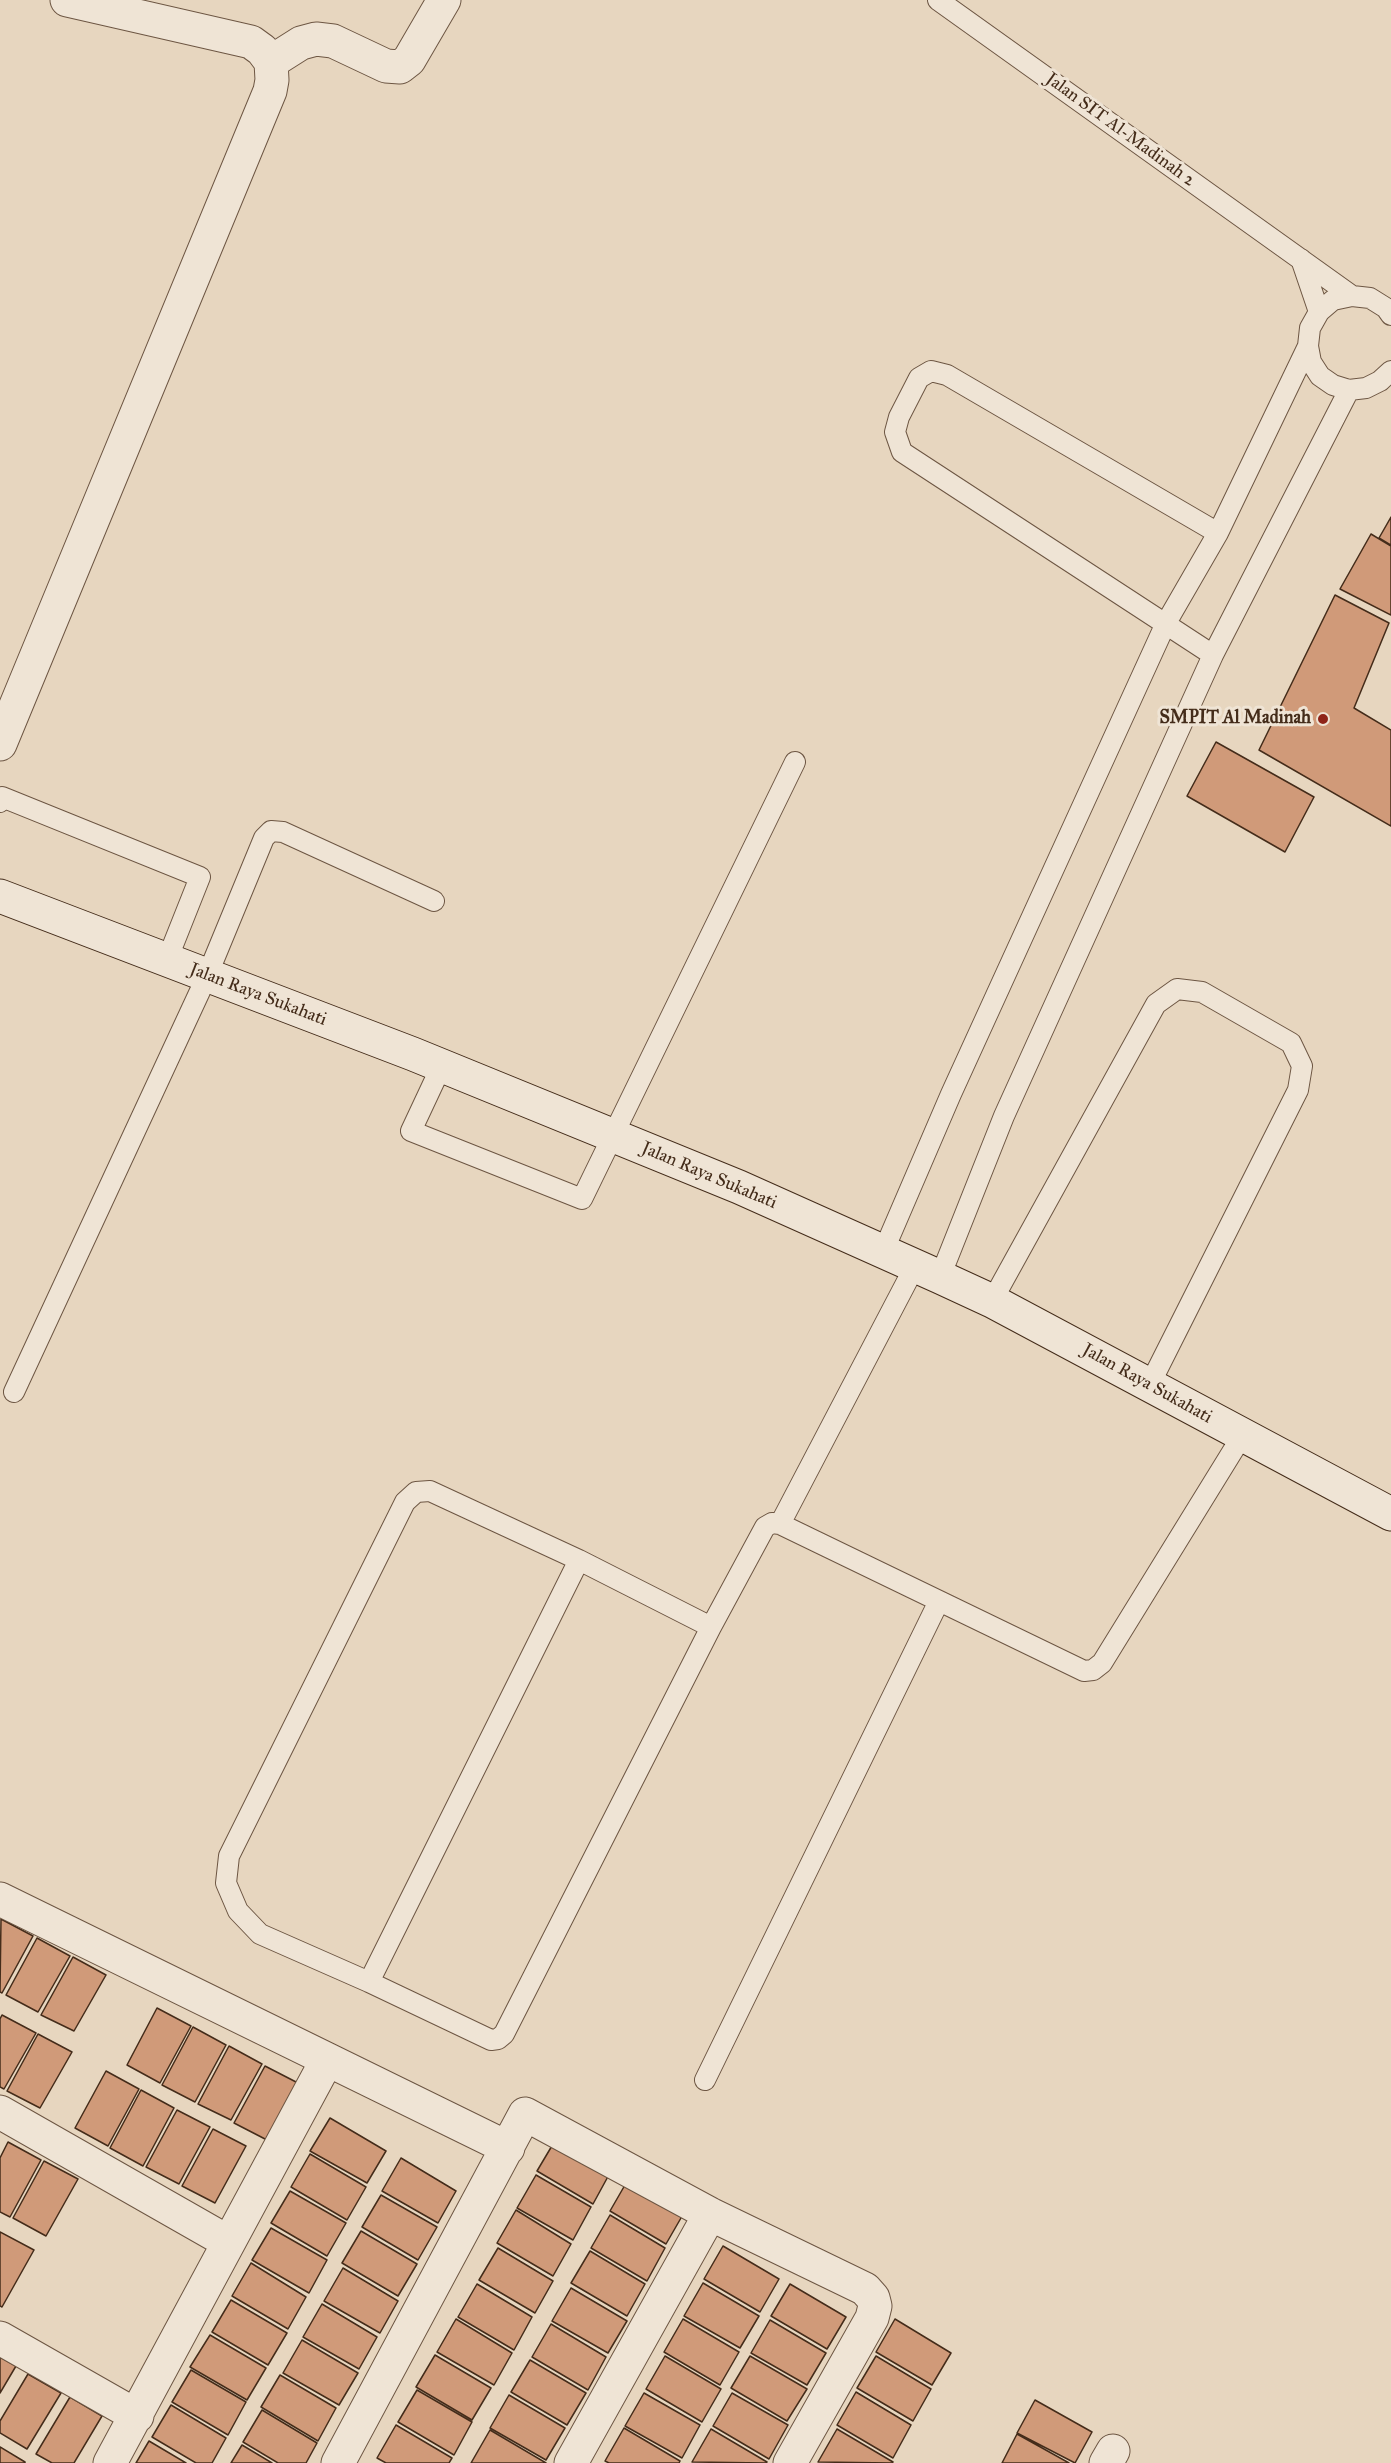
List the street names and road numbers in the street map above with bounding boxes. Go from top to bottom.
street label: Jalan SIT Al-Madinah 2 [1041,69,1199,191]
street label: Jalan Raya Sukahati [186,959,330,1031]
street label: Jalan Raya Sukahati [638,1138,780,1214]
street label: Jalan Raya Sukahati [1078,1339,1216,1429]

